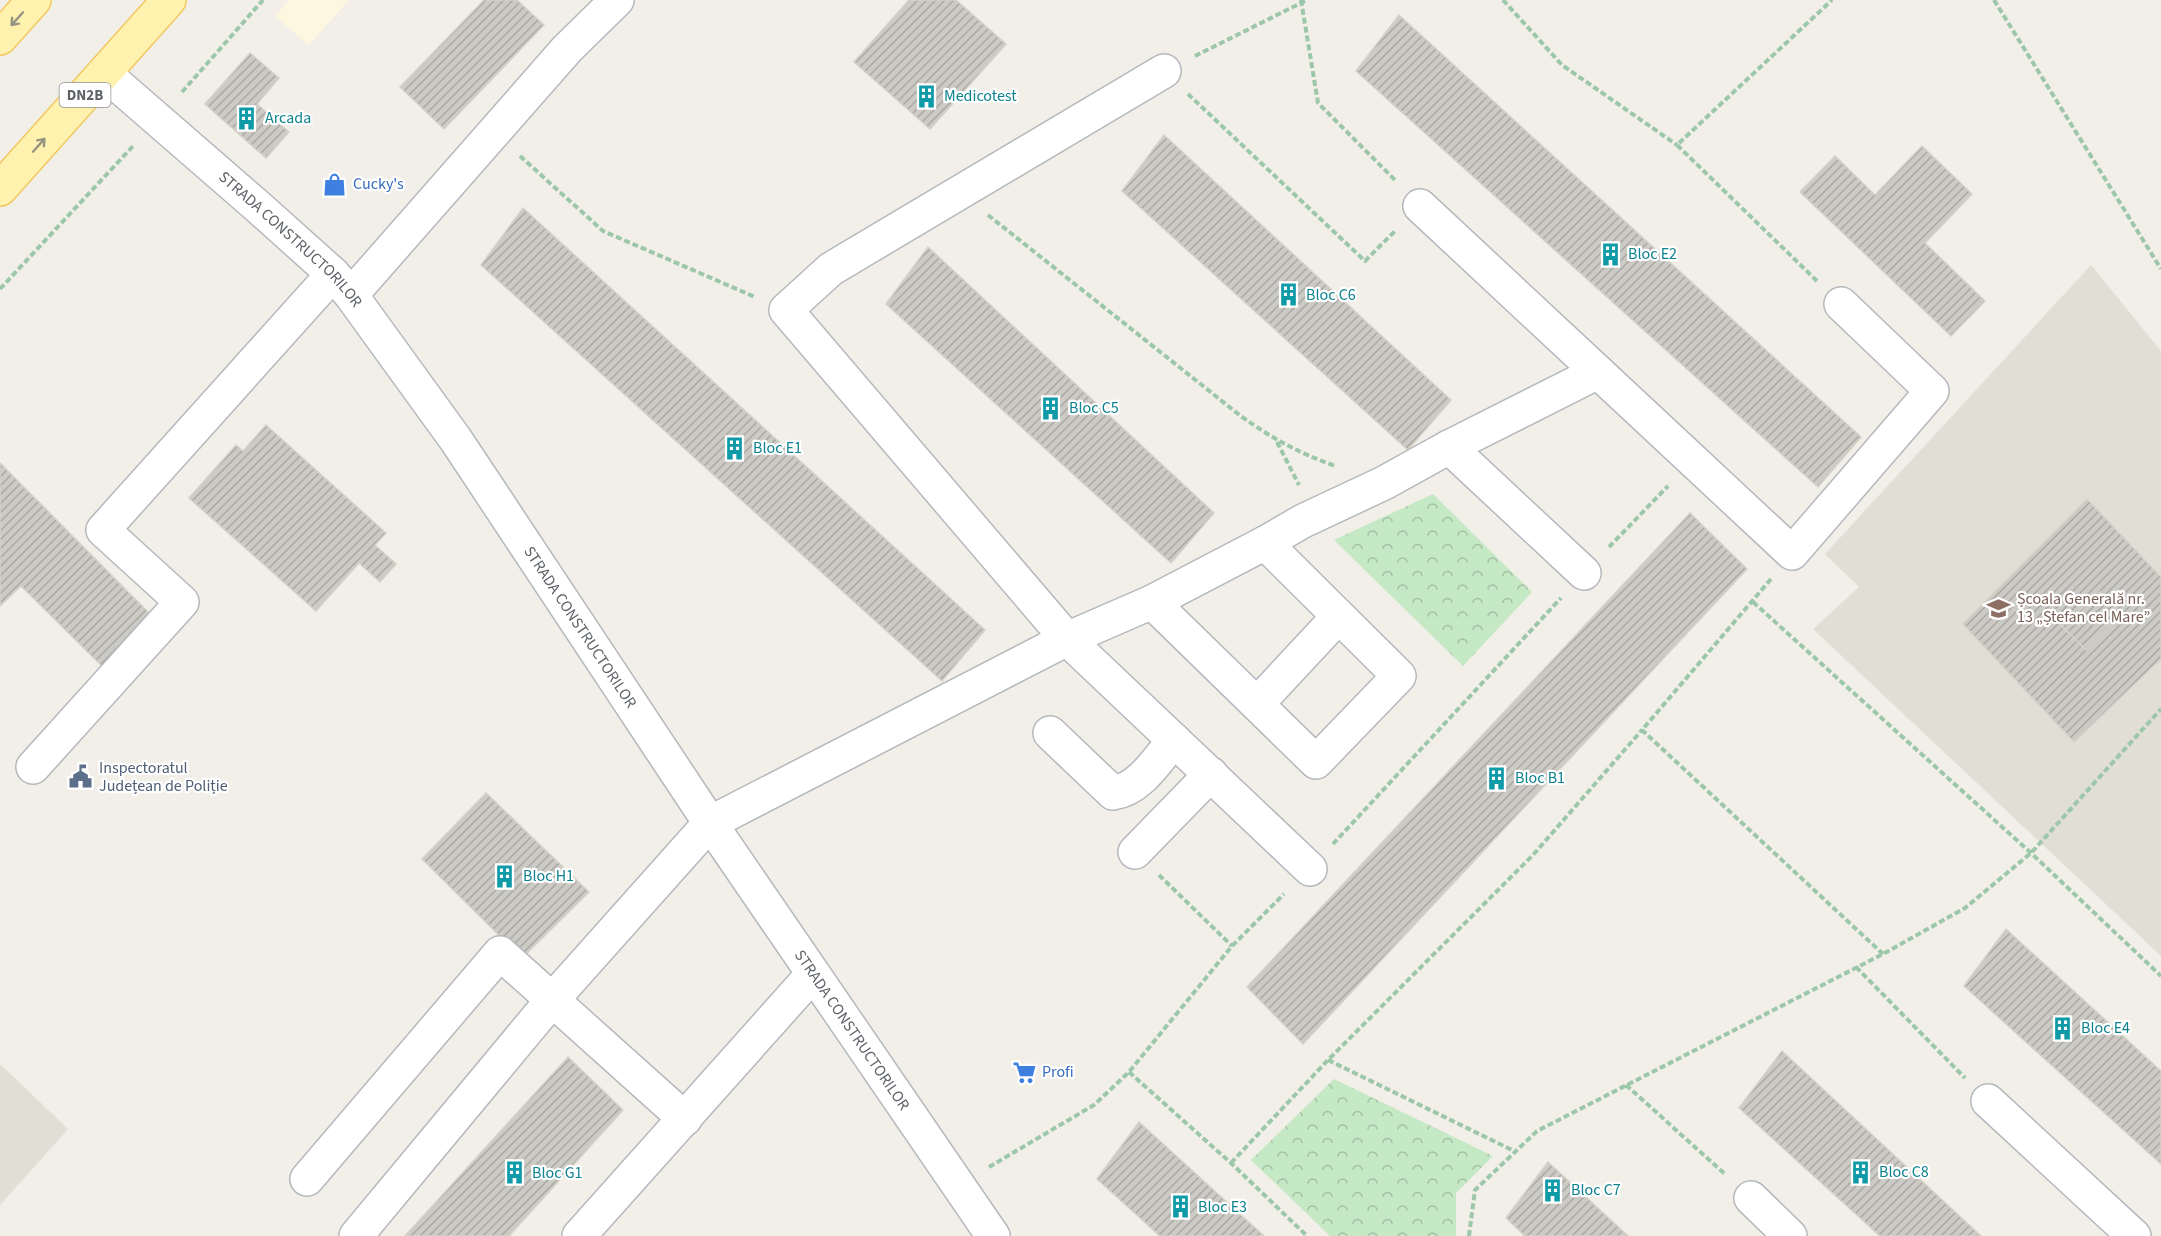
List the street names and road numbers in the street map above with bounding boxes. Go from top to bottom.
road number: DN2B [60,83,110,107]
street label: STRADA CONSTRUCTORILOR [214,166,367,312]
street label: STRADA CONSTRUCTORILOR [518,542,642,713]
street label: STRADA CONSTRUCTORILOR [789,945,915,1115]

